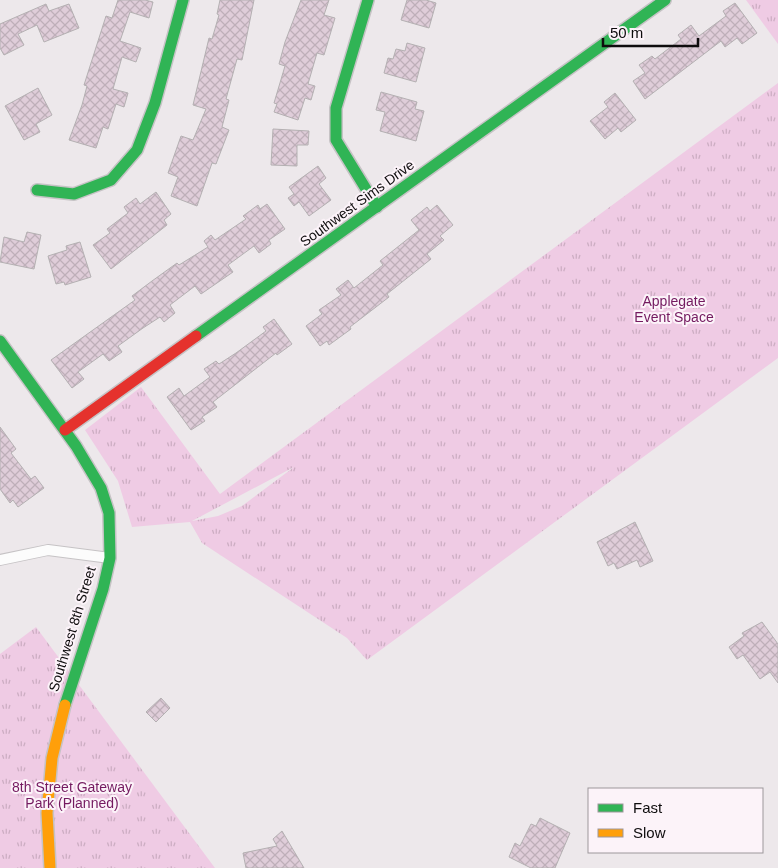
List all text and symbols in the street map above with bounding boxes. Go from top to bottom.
scale bar [603,15,698,47]
text: 50 m [610,24,643,41]
street label: Southwest Sims Drive [297,156,417,250]
park label: Applegate Event Space [634,293,714,325]
street label: Southwest 8th Street [45,564,99,693]
park label: 8th Street Gateway Park (Planned) [12,779,132,811]
legend [588,788,763,853]
text: Fast [633,799,663,816]
text: Slow [633,824,666,841]

